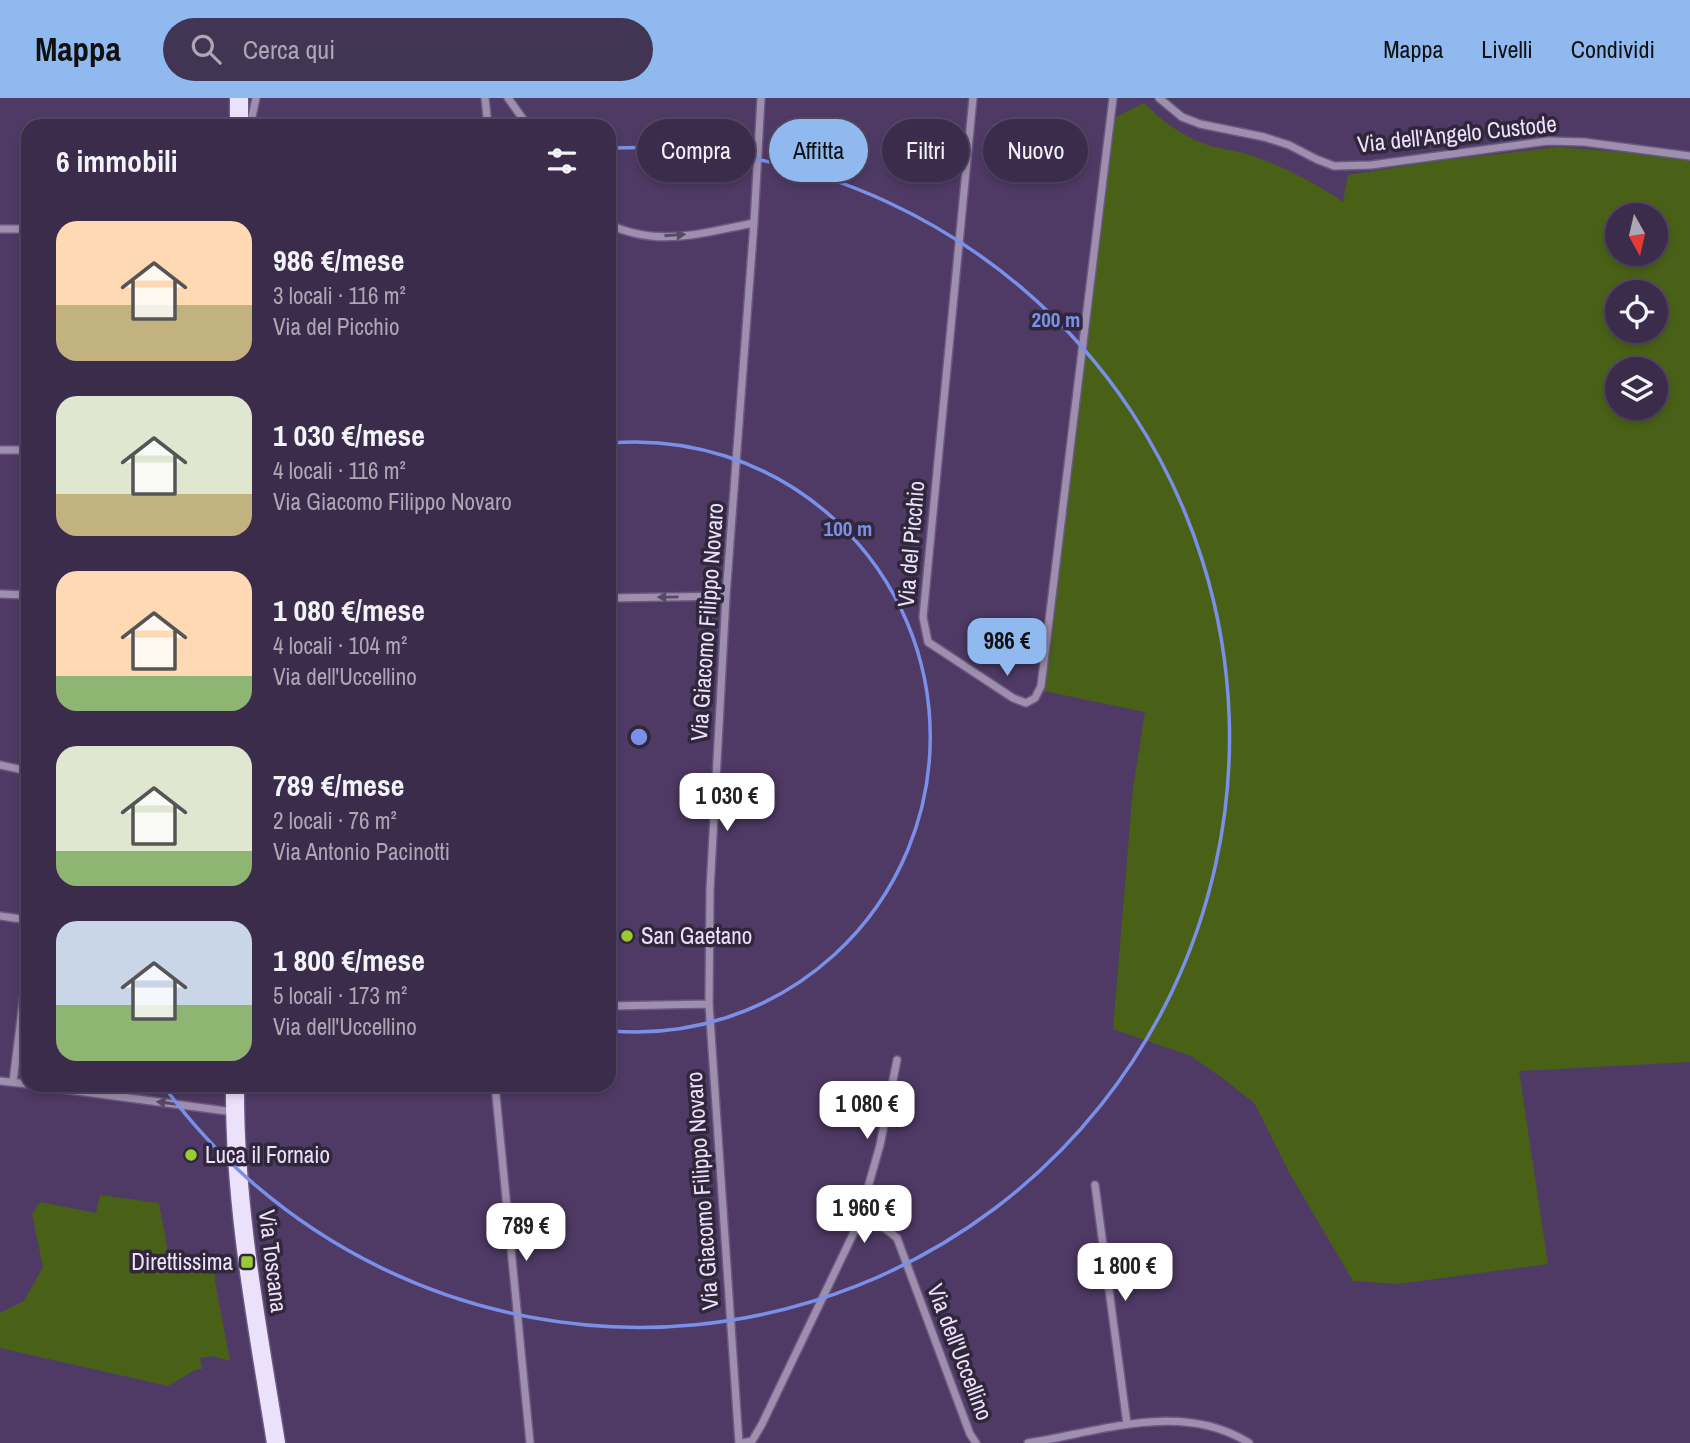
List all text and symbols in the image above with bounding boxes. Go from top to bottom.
search box [163,18,653,81]
text: Mappa [35,27,121,71]
icon: search [187,30,225,68]
text: Cerca qui [243,32,335,67]
text: Mappa [1383,33,1443,65]
text: Livelli [1481,33,1533,65]
text: Condividi [1571,33,1655,65]
street label: Via dell'Angelo Custode [1356,108,1558,159]
chip: Compra [637,119,755,182]
chip: Affitta [769,119,868,182]
chip: Filtri [882,119,969,182]
chip: Nuovo [983,119,1088,182]
text: 6 immobili [56,141,178,181]
icon: filters [543,142,581,180]
north arrow [1605,203,1668,266]
map controls [1605,203,1668,420]
one-way arrow [665,229,687,240]
text: 986 €/mese [273,240,404,280]
icon: home [112,249,196,333]
text: 3 locali · 116 m² [273,280,406,311]
button: locate [1605,280,1668,343]
text: 200 m [1032,305,1080,334]
text: Via del Picchio [273,311,400,342]
button: layers [1605,357,1668,420]
text: 1 030 €/mese [273,415,425,455]
icon: home [112,424,196,508]
text: 4 locali · 116 m² [273,455,406,486]
street label: Via del Picchio [890,480,931,608]
text: Via Giacomo Filippo Novaro [273,486,512,517]
street label: Via Giacomo Filippo Novaro [683,502,730,742]
text: 100 m [824,514,872,543]
text: 1 080 €/mese [273,590,425,630]
one-way arrow [656,591,678,603]
icon: home [112,599,196,683]
pin: 986 € [958,618,1056,678]
text: 986 € [983,625,1031,656]
text: 4 locali · 104 m² [273,630,407,661]
text: Via dell'Uccellino [273,661,417,692]
centre of rings [627,725,651,749]
text: 789 €/mese [273,765,404,805]
icon: home [112,774,196,858]
pin: 1 030 € [662,774,792,833]
text: 1 030 € [696,780,758,811]
text: 2 locali · 76 m² [273,805,397,836]
text: Via Antonio Pacinotti [273,836,450,867]
place label: San Gaetano [641,920,752,951]
marker: San Gaetano [619,928,635,944]
text: 1 800 €/mese [273,940,425,980]
icon: home [112,949,196,1033]
text: 5 locali · 173 m² [273,980,407,1011]
text: Via dell'Uccellino [273,1011,417,1042]
street label: Via Giacomo Filippo Novaro [678,1071,725,1311]
pin: 1 080 € [802,1082,932,1141]
text: 1 080 € [836,1088,898,1119]
one-way arrow [156,1098,178,1109]
place label: Luca il Fornaio [205,1139,330,1170]
marker: Luca il Fornaio [183,1147,199,1163]
pin: 1 960 € [799,1186,929,1245]
text: 1 960 € [833,1192,895,1223]
pin: 789 € [477,1204,575,1263]
street label: Via Toscana [252,1208,295,1315]
text: 789 € [502,1210,550,1241]
pin: 1 800 € [1060,1244,1190,1303]
place label: Direttissima [131,1246,234,1277]
text: 1 800 € [1094,1250,1156,1281]
marker: Direttissima [239,1254,255,1270]
street label: Via dell'Uccellino [920,1279,1001,1424]

